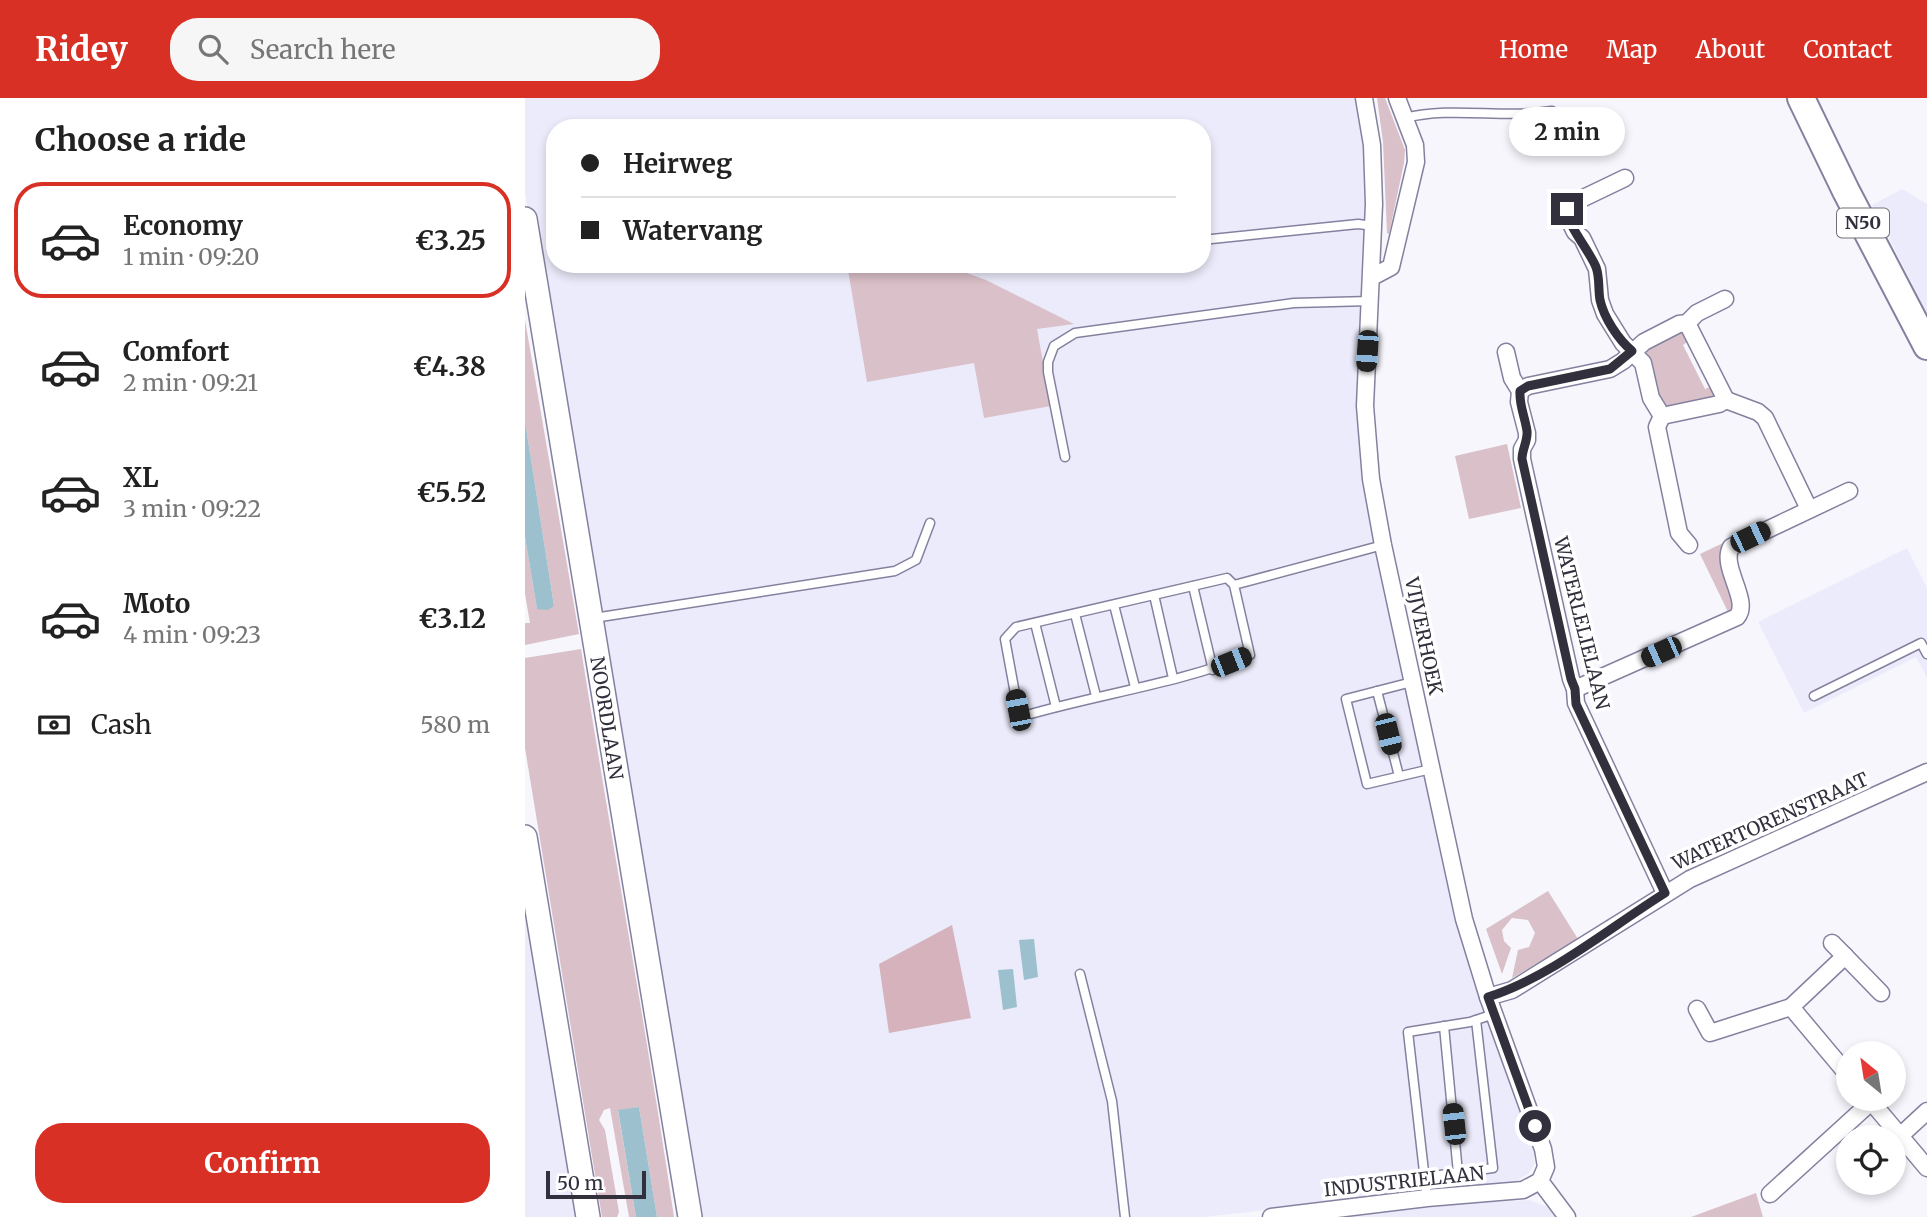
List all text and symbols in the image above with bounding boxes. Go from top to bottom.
search box [170,18,660,81]
text: Ridey [35,29,128,70]
icon: search [194,30,232,68]
text: Search here [250,33,396,66]
text: Home [1499,34,1568,65]
text: Map [1606,34,1657,65]
text: About [1695,34,1765,65]
text: Contact [1803,34,1892,65]
callout: 2 min [1509,108,1625,156]
text: 2 min [1534,117,1600,146]
text: Choose a ride [35,120,246,160]
text: Heirweg [623,147,732,180]
route end [1551,193,1583,225]
road number: N50 [1837,208,1889,238]
icon: car [39,209,102,272]
text: Economy [123,209,243,242]
text: Watervang [623,214,763,247]
text: €3.25 [415,224,486,257]
text: 1 min · 09:20 [123,242,259,271]
car [1356,329,1379,373]
icon: car [39,335,102,398]
text: Comfort [123,335,229,368]
text: €4.38 [413,350,486,383]
text: 2 min · 09:21 [123,368,258,397]
icon: car [39,461,102,524]
text: XL [123,461,159,494]
text: €5.52 [416,476,486,509]
text: 3 min · 09:22 [123,494,261,523]
car [1727,518,1774,556]
street label: WATERLELIELAAN [1549,533,1615,712]
street label: VIJVERHOEK [1400,574,1448,697]
icon: car [39,587,102,650]
text: Moto [123,587,190,620]
text: €3.12 [418,602,486,635]
text: 4 min · 09:23 [123,620,261,649]
car [1638,634,1685,670]
car [1208,644,1255,680]
street label: NOORDLAAN [585,655,629,782]
car [1004,687,1033,733]
icon: cash [35,706,73,744]
text: Cash [91,708,152,741]
text: 580 m [420,710,490,739]
car [1373,711,1404,757]
street label: WATERTORENSTRAAT [1667,767,1872,876]
north arrow [1836,1041,1906,1111]
map controls [1836,1041,1906,1195]
car [1442,1102,1467,1146]
route start [1519,1110,1551,1142]
button: Confirm [35,1123,490,1203]
button: locate [1836,1125,1906,1195]
street label: INDUSTRIELAAN [1323,1161,1486,1201]
scale bar [546,1168,646,1200]
text: 50 m [557,1171,603,1195]

